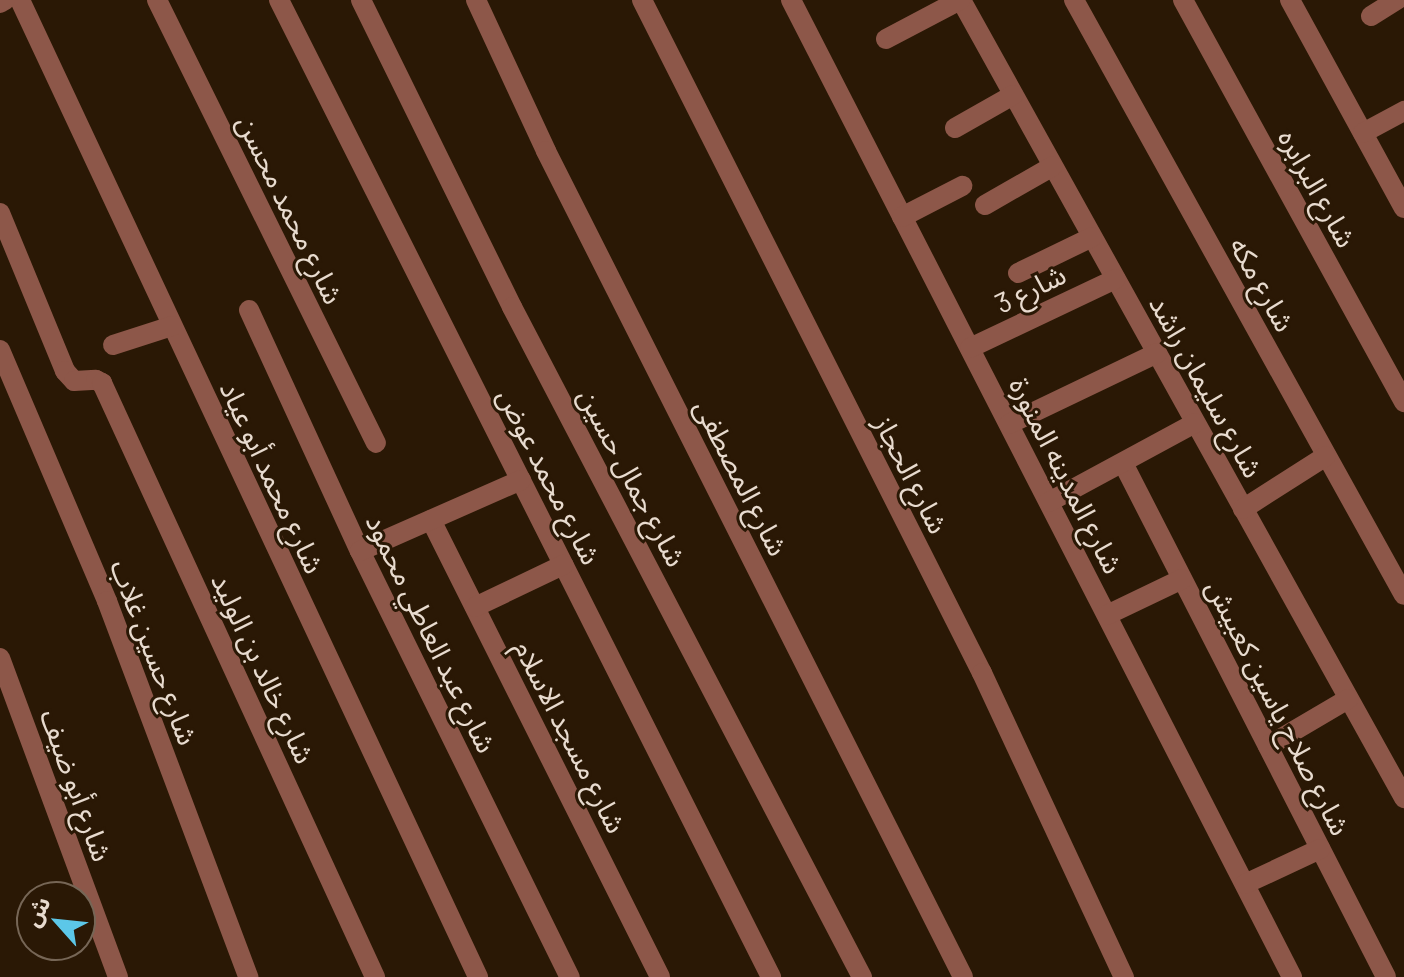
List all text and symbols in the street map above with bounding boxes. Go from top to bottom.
street label: شارع محمد محسن [231,109,351,309]
street label: شارع البرابره [1272,123,1364,253]
street label: شارع مكه [1223,231,1303,337]
street label: شارع 3 [989,257,1071,319]
street label: شارع سليمان راشد [1143,289,1271,483]
street label: شارع المدينه المنورة [1003,371,1131,579]
street label: شارع محمد أبو عياد [214,375,332,579]
street label: شارع محمد عوض [491,382,609,570]
street label: شارع جمال حسين [572,382,694,572]
street label: شارع المصطفى [688,393,796,561]
street label: شارع الحجاز [868,409,956,539]
street label: شارع عبد العاطي محمود [360,508,504,758]
street label: شارع حسين غلاب [104,555,206,749]
street label: شارع خالد بن الوليد [205,568,323,768]
street label: شارع صلاح ياسين كعبيش [1200,574,1358,840]
street label: شارع مسجد الاسلام [508,634,634,838]
street label: شارع أبو ضيف [34,704,120,866]
north arrow [16,881,96,961]
text: ش [18,892,55,930]

